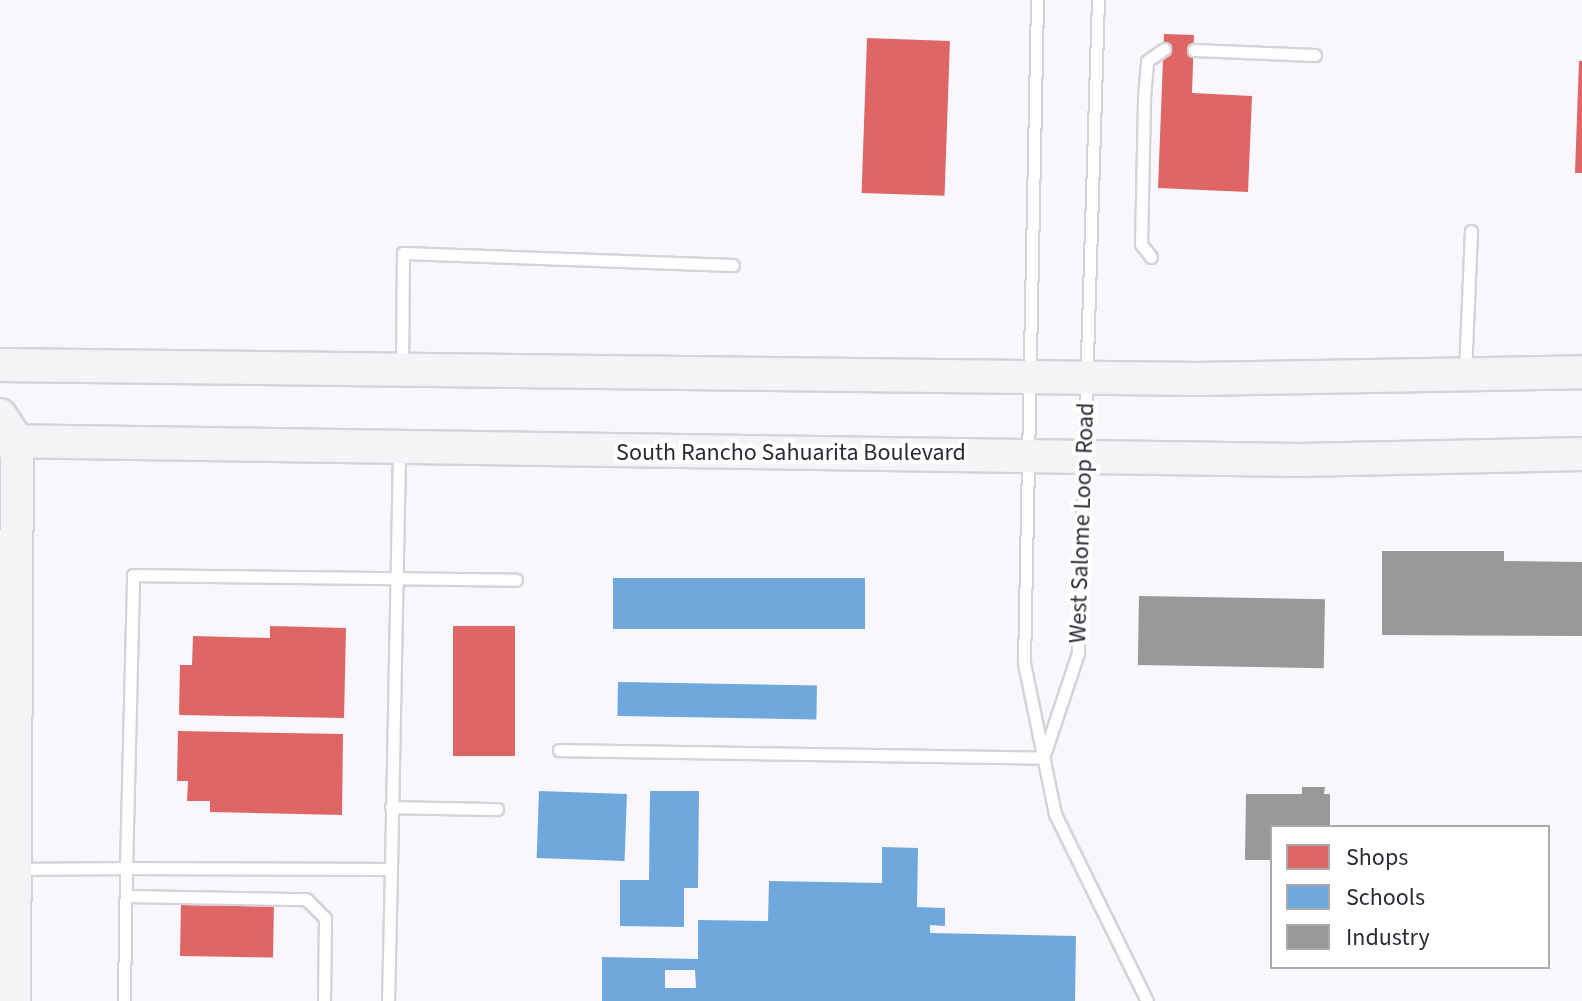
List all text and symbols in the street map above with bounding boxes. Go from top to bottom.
street label: West Salome Loop Road [1063,402,1101,644]
street label: South Rancho Sahuarita Boulevard [616,439,966,467]
legend [1270,825,1550,969]
text: Shops [1346,840,1408,875]
text: Schools [1346,880,1425,915]
text: Industry [1346,920,1430,955]

